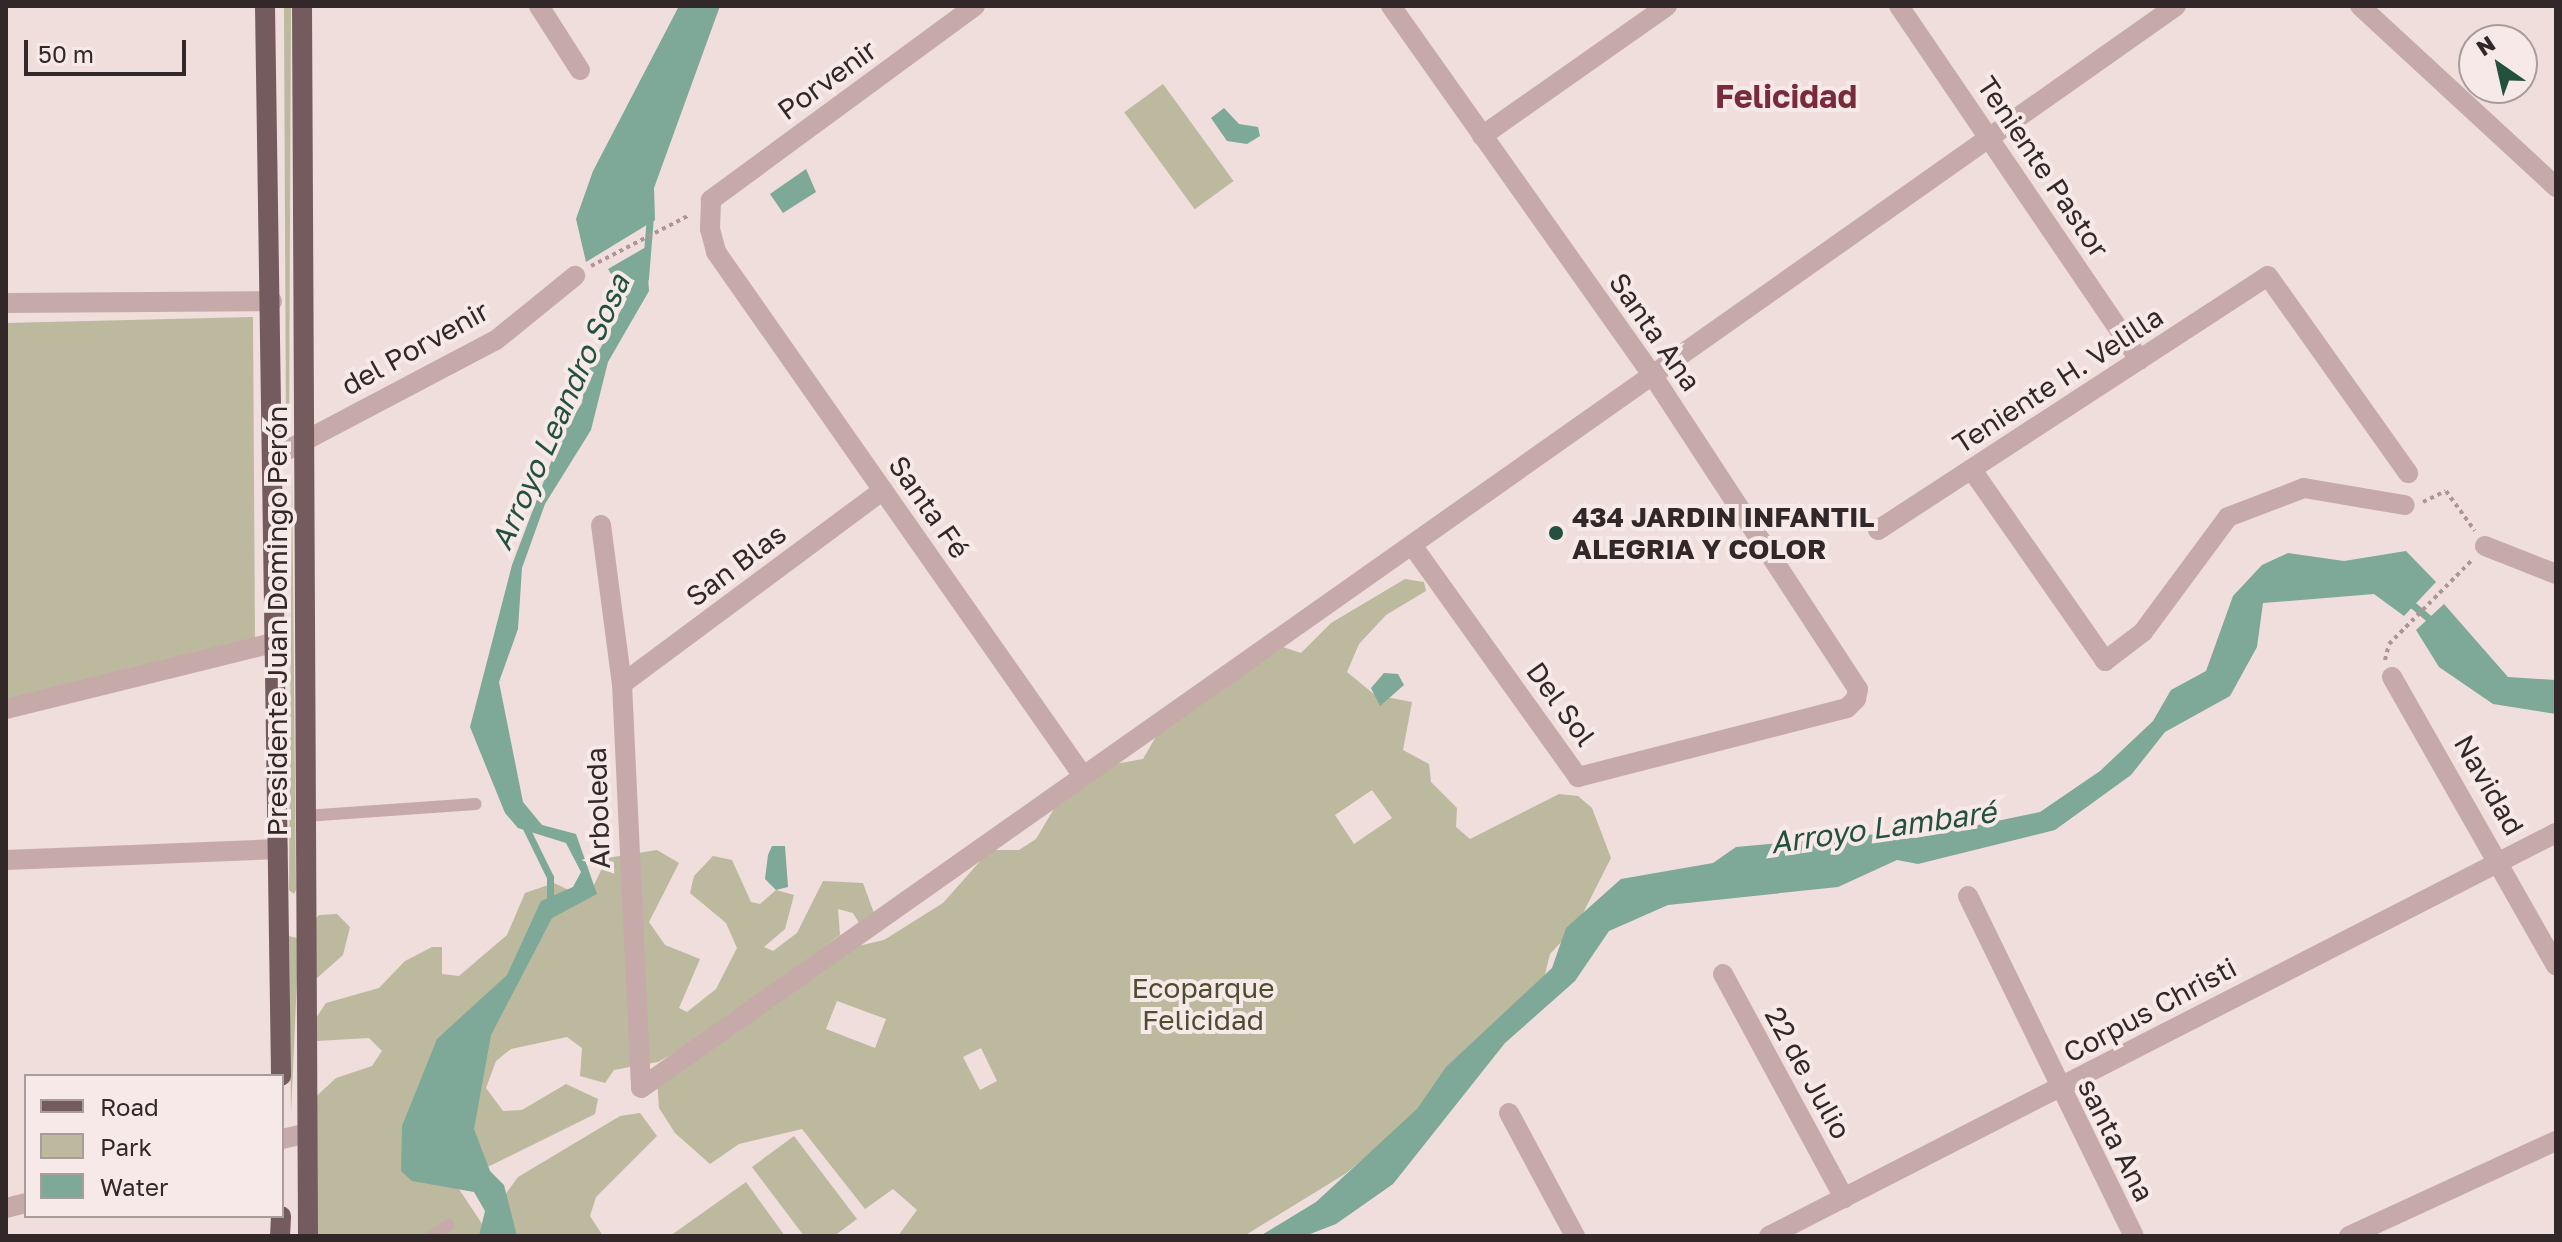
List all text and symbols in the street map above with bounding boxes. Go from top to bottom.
scale bar [28,24,190,74]
north arrow [2458,24,2538,104]
text: N [2471,29,2500,61]
street label: Porvenir [771,33,883,127]
text: 50 m [38,39,94,68]
street label: Teniente Pastor [1970,70,2116,264]
district label: Felicidad [1715,77,1857,115]
street label: Santa Ana [1602,266,1708,398]
water label: Arroyo Leandro Sosa [483,269,637,555]
street label: del Porvenir [336,294,494,402]
street label: Teniente H. Velilla [1947,300,2169,460]
street label: Presidente Juan Domingo Perón [260,406,294,836]
street label: Santa Fé [882,449,976,565]
place label: 434 JARDIN INFANTIL ALEGRIA Y COLOR [1572,500,1874,566]
street label: San Blas [679,517,793,613]
marker: 434 JARDIN INFANTIL ALEGRIA Y COLOR [1547,524,1565,542]
street label: Del Sol [1519,656,1603,752]
street label: Navidad [2447,729,2531,841]
street label: Arboleda [579,747,617,869]
water label: Arroyo Lambaré [1768,793,1998,861]
street label: Corpus Christi [2058,950,2242,1070]
park label: Ecoparque Felicidad [1132,971,1274,1037]
street label: 22 de Julio [1758,1001,1858,1145]
street label: santa Ana [2071,1073,2161,1207]
legend [24,1074,284,1218]
text: Road [100,1092,159,1121]
text: Park [100,1132,152,1161]
text: Water [100,1172,168,1201]

